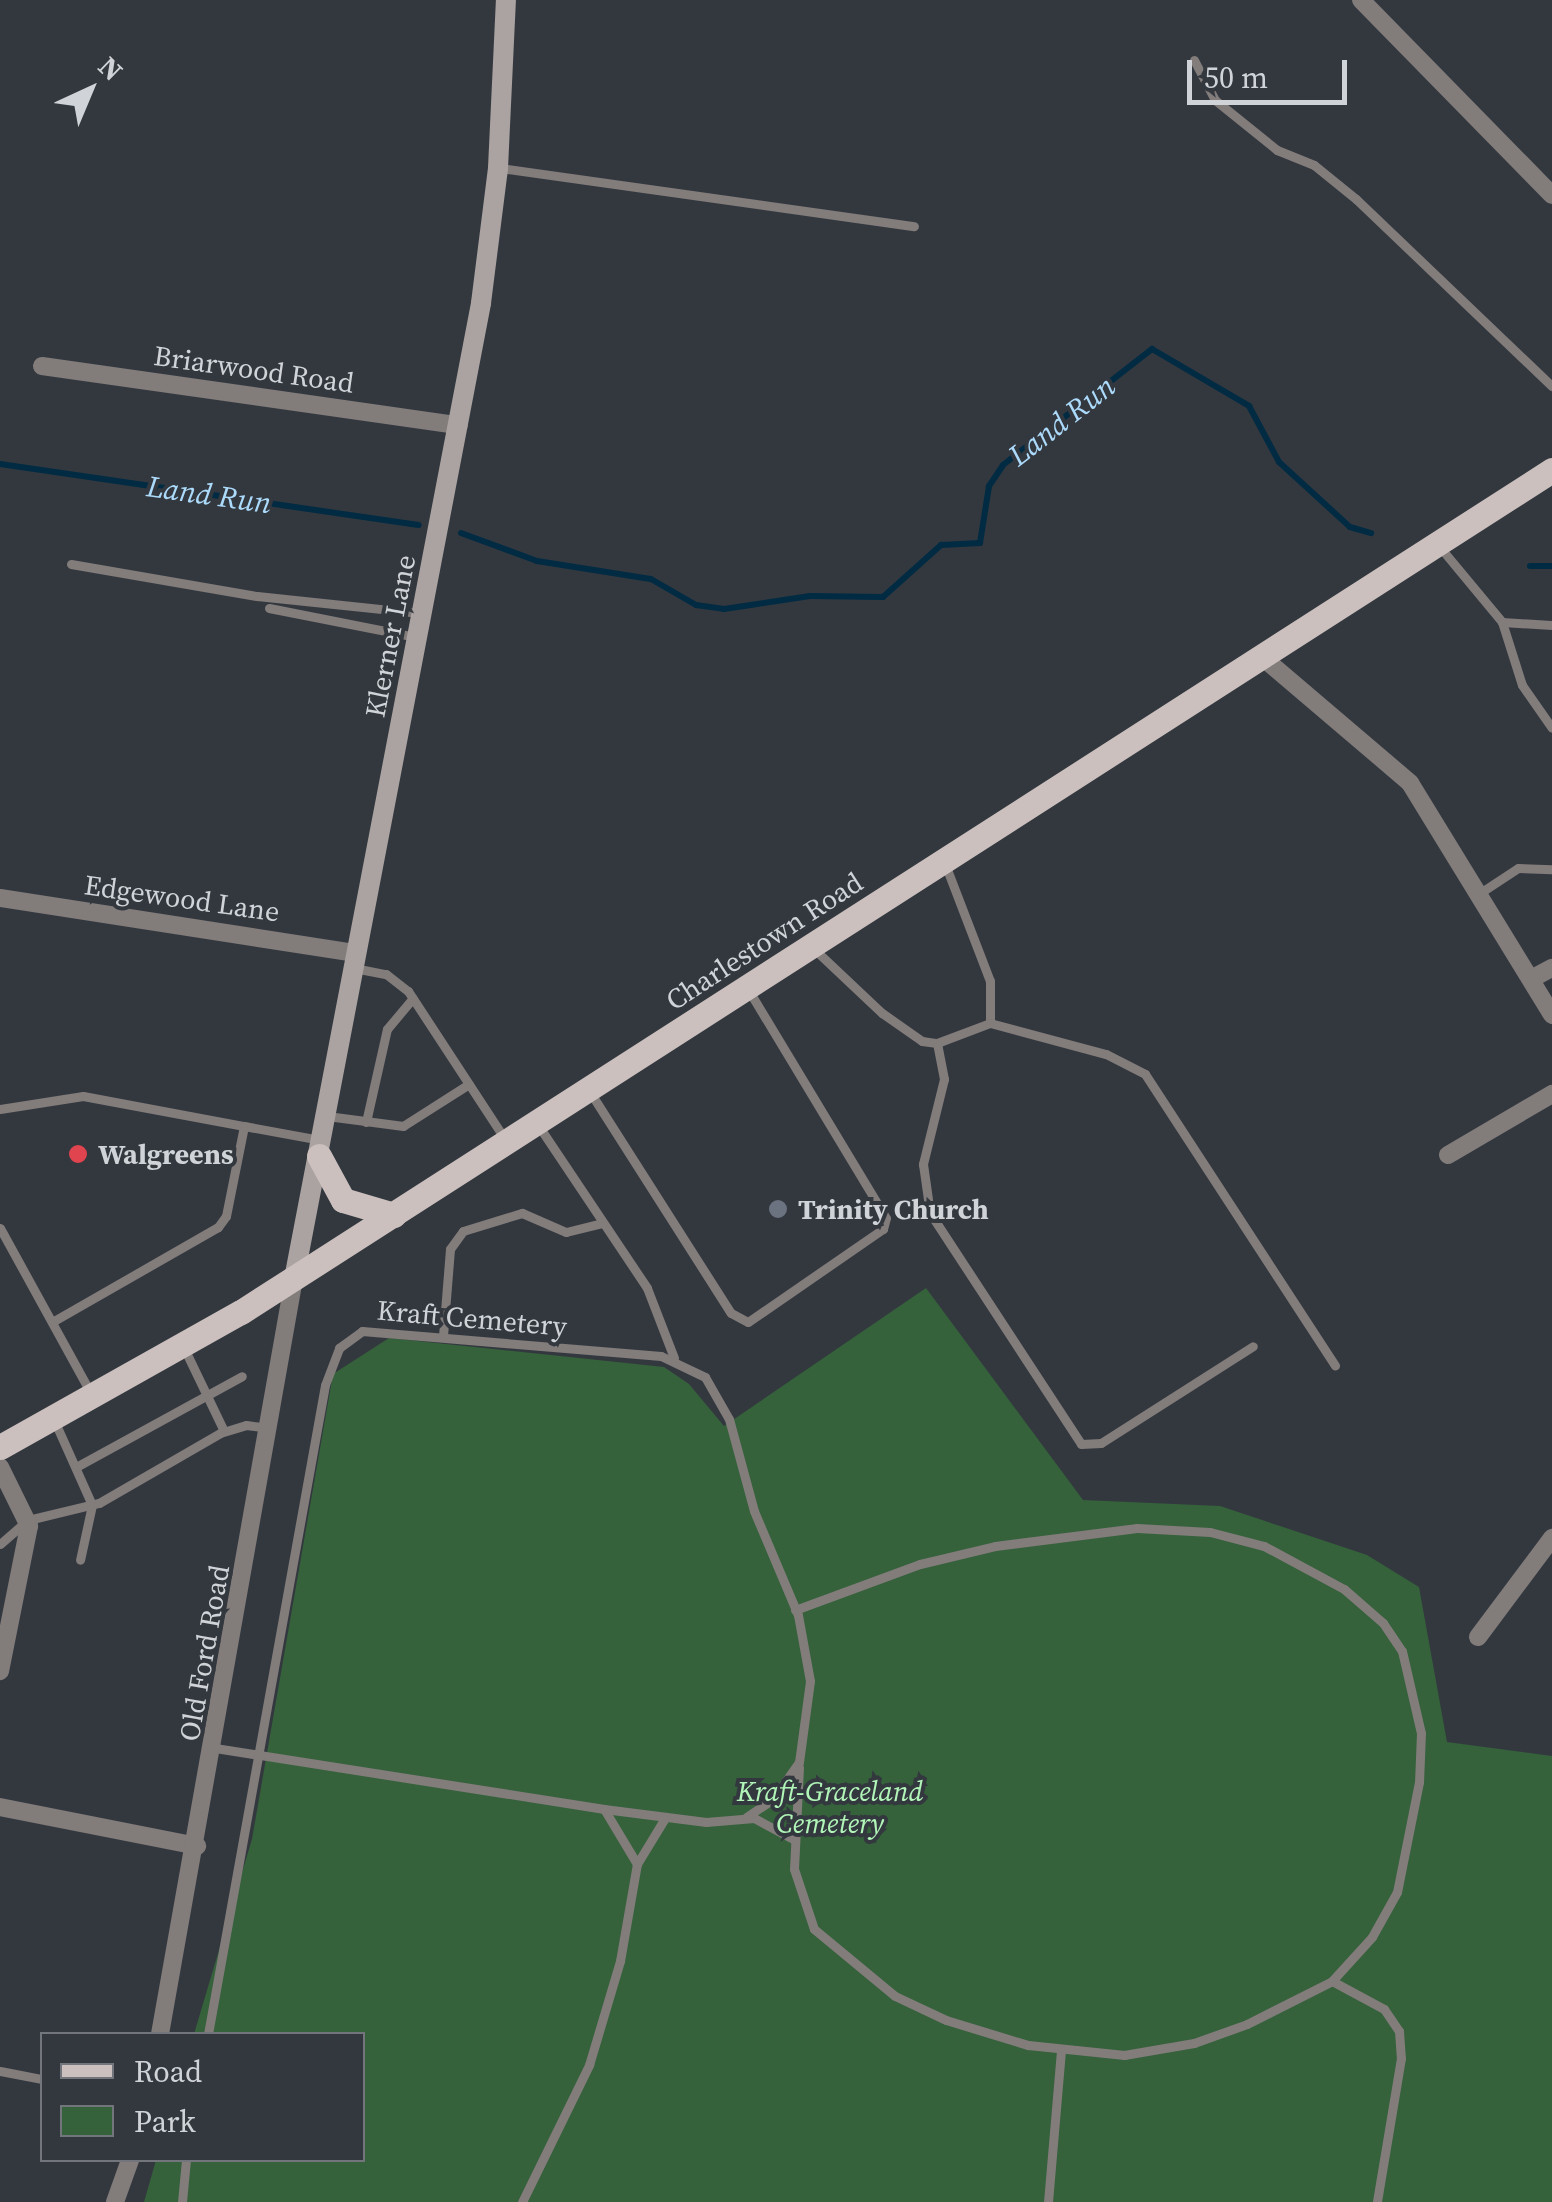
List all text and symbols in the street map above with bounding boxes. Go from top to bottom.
north arrow [40,40,140,140]
scale bar [1192,40,1352,102]
text: N [90,48,131,89]
text: 50 m [1204,57,1268,98]
street label: Briarwood Road [152,338,356,400]
water label: Land Run [1001,368,1123,474]
water label: Land Run [144,468,274,522]
street label: Klerner Lane [358,552,422,720]
street label: Charlestown Road [659,865,869,1017]
street label: Edgewood Lane [82,868,282,928]
place label: Walgreens [98,1137,234,1171]
marker: Walgreens [67,1143,89,1165]
place label: Trinity Church [798,1192,989,1226]
marker: Trinity Church [767,1198,789,1220]
street label: Kraft Cemetery [376,1293,568,1343]
street label: Old Ford Road [172,1562,236,1744]
park label: Kraft-Graceland Cemetery [737,1774,923,1840]
legend [40,2032,365,2162]
text: Road [134,2051,202,2092]
text: Park [134,2101,196,2142]

